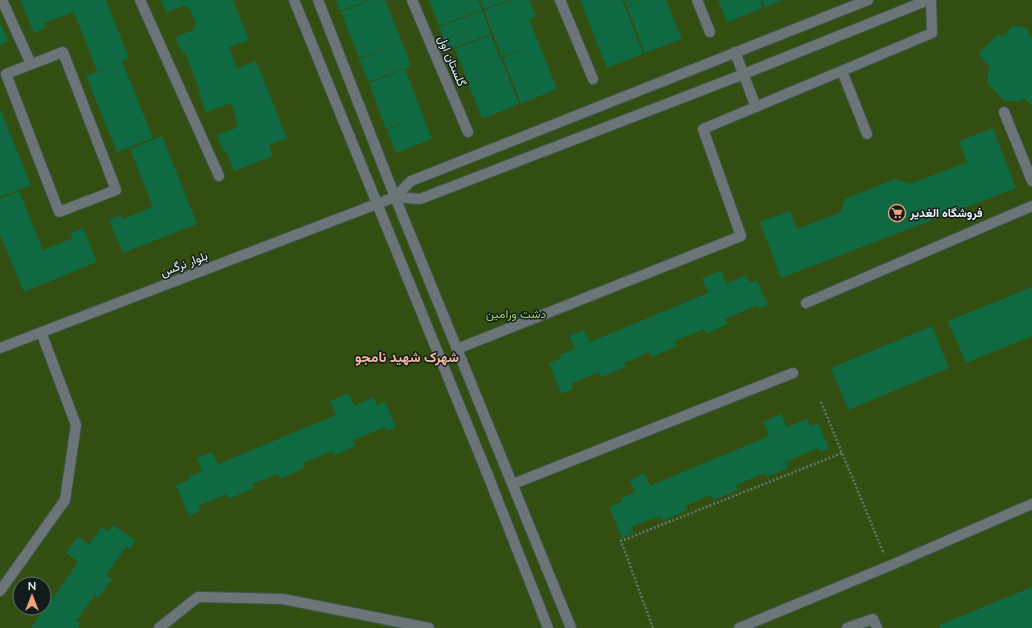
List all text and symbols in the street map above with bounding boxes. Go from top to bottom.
street label: گلستان اول [434,33,470,89]
supermarket icon: فروشگاه الغدیر [887,203,907,223]
place label: فروشگاه الغدیر [909,205,983,221]
street label: بلوار نرگس [158,248,210,280]
park label: دشت ورامین [486,306,547,322]
district label: شهرک شهید نامجو [355,348,459,366]
north arrow [12,576,52,616]
text: N [28,579,36,592]

